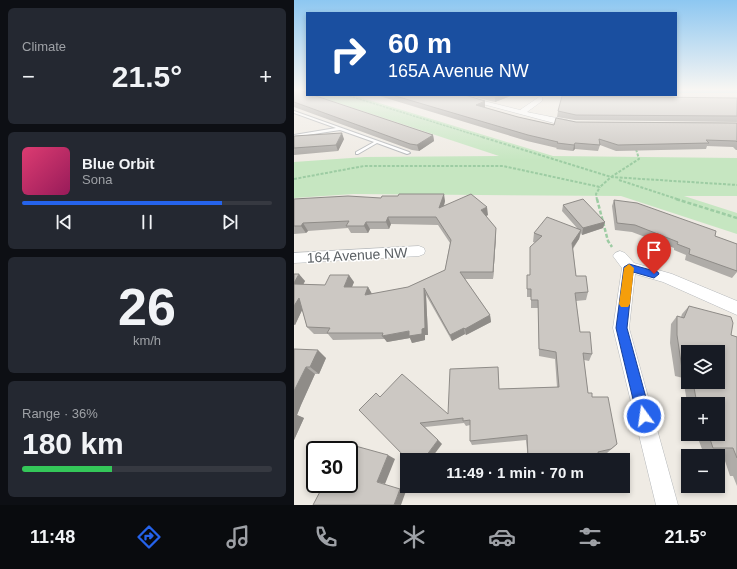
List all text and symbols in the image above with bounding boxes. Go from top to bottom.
icon: right [322,28,374,80]
text: 60 m [388,28,452,59]
text: Climate [22,39,66,54]
text: 21.5° [112,60,182,93]
text: 165A Avenue NW [388,61,529,81]
text: − [22,64,35,89]
text: + [259,64,272,89]
text: Blue Orbit [82,155,155,172]
text: Sona [82,172,112,187]
icon: previous [53,211,75,233]
icon: pause [136,211,158,233]
icon: next [219,211,241,233]
pin [637,233,671,274]
icon: arrive [643,239,665,261]
street label: 164 Avenue NW [306,244,409,266]
text: 26 [118,278,176,336]
text: km/h [133,333,161,348]
map controls [681,345,725,493]
button: layers [681,345,725,389]
position arrow [623,395,665,437]
button: + [681,397,725,441]
text: Range · 36% [22,406,98,421]
text: 180 km [22,427,124,460]
speed limit sign: 30 [306,441,358,493]
button: − [681,449,725,493]
text: 11:49 · 1 min · 70 m [446,464,584,481]
icon: directions [135,523,163,551]
icon: music [224,523,252,551]
icon: phone [312,523,340,551]
icon: climate [400,523,428,551]
icon: car [488,523,516,551]
icon: filters [576,523,604,551]
text: 11:48 [30,527,75,547]
text: 21.5° [665,527,707,547]

